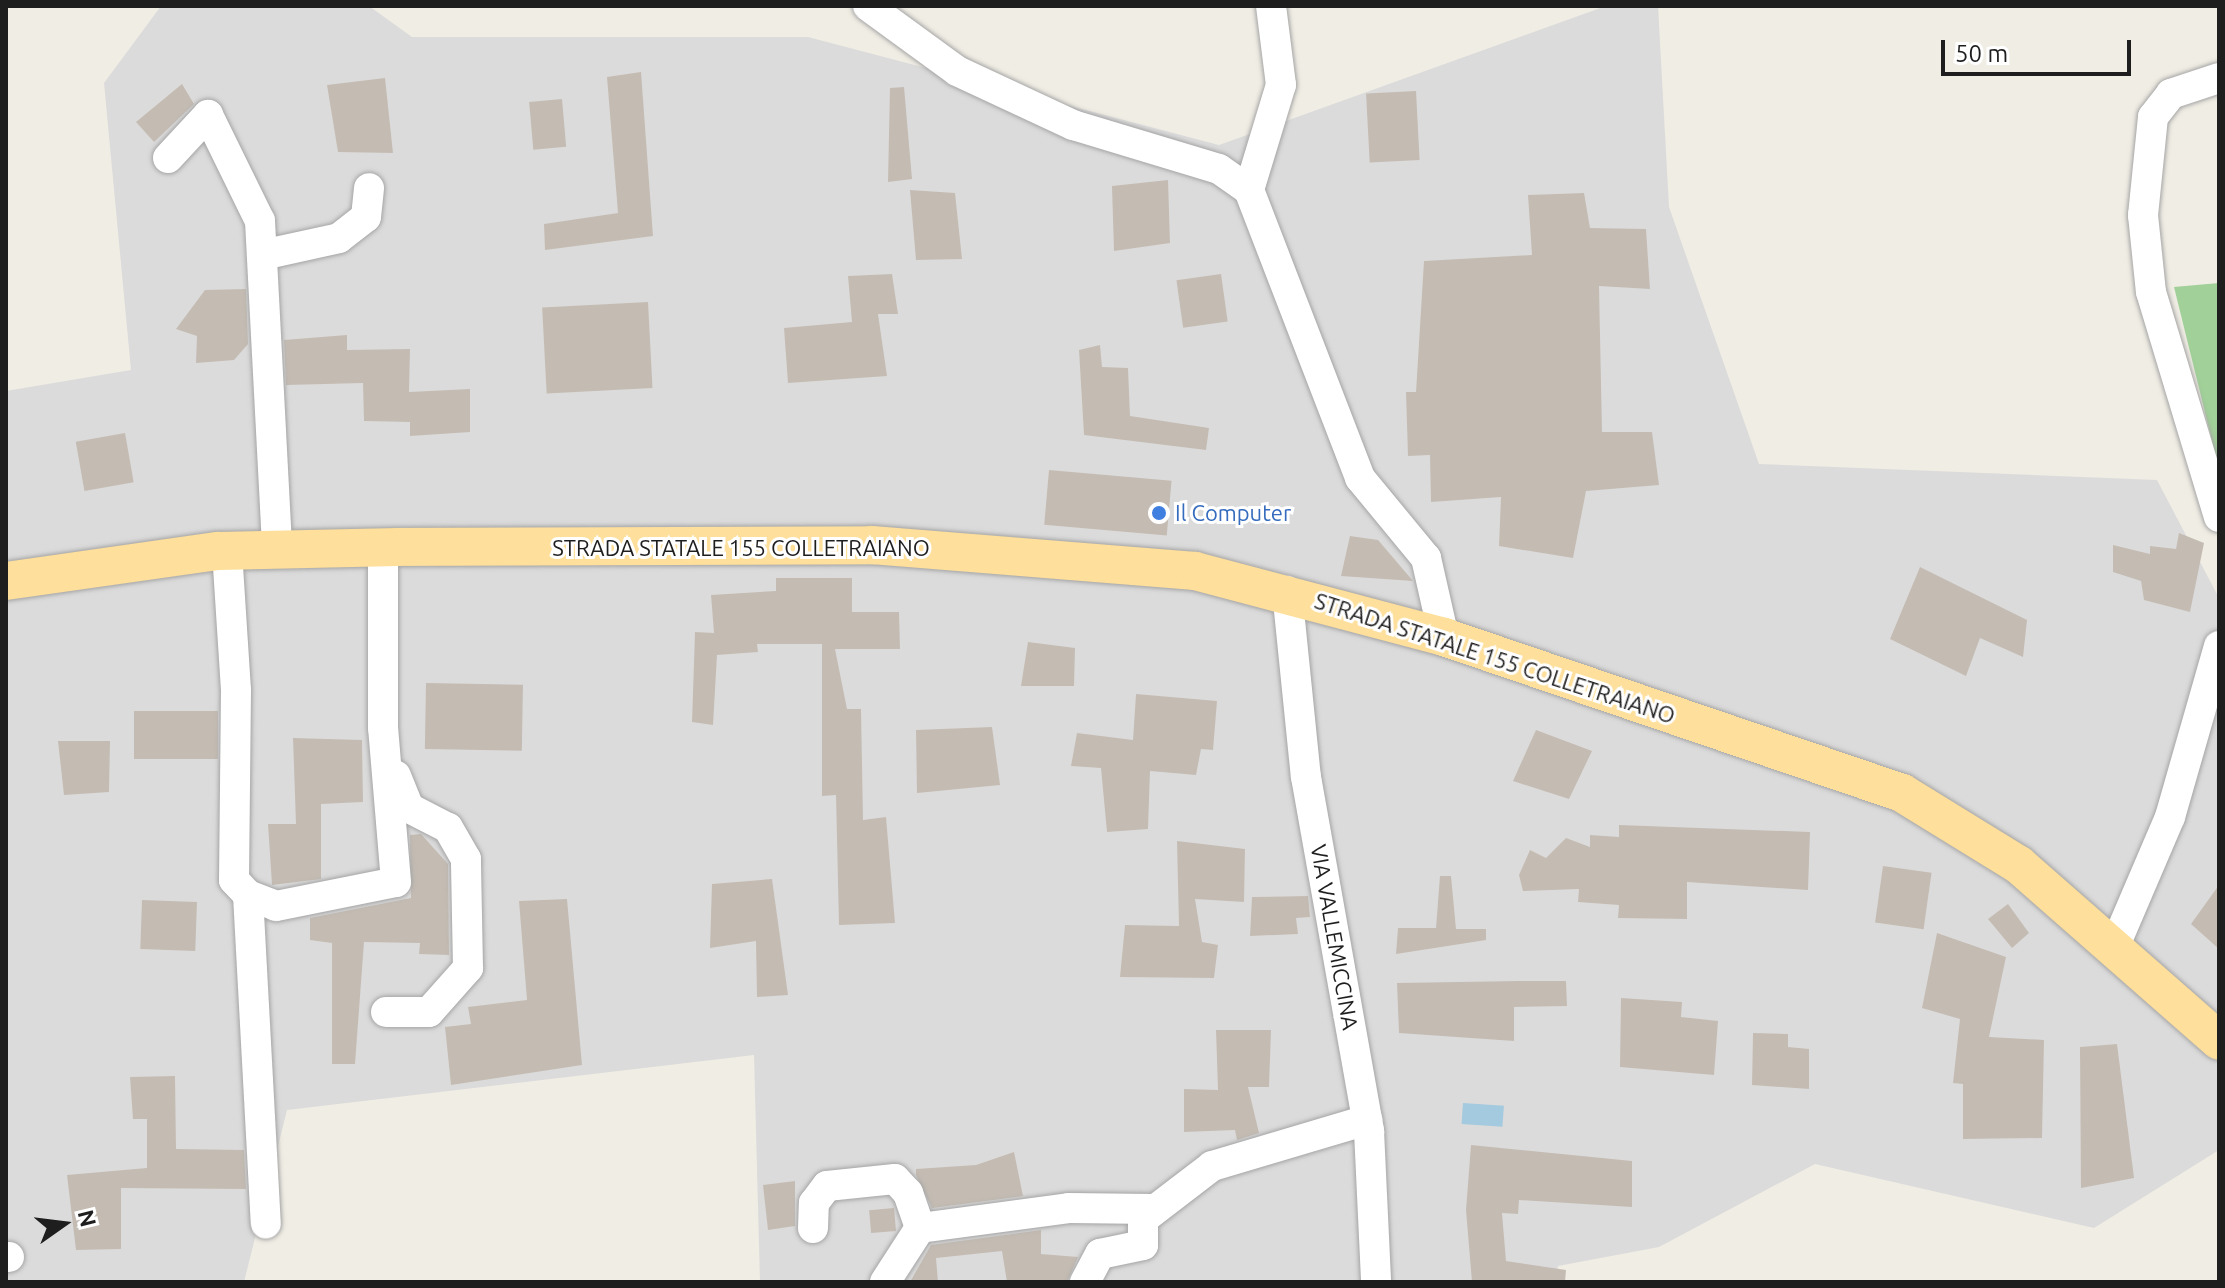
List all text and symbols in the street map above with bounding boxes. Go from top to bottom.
scale bar [1945,24,2135,74]
text: 50 m [1955,40,2008,67]
place label: Il Computer [1175,500,1291,526]
marker: Il Computer [1150,504,1168,522]
street label: STRADA STATALE 155 COLLETRAIANO [552,535,930,561]
street label: STRADA STATALE 155 COLLETRAIANO [1311,587,1679,729]
street label: VIA VALLEMICCINA [1306,842,1364,1032]
north arrow [24,1184,104,1264]
text: N [74,1207,102,1229]

